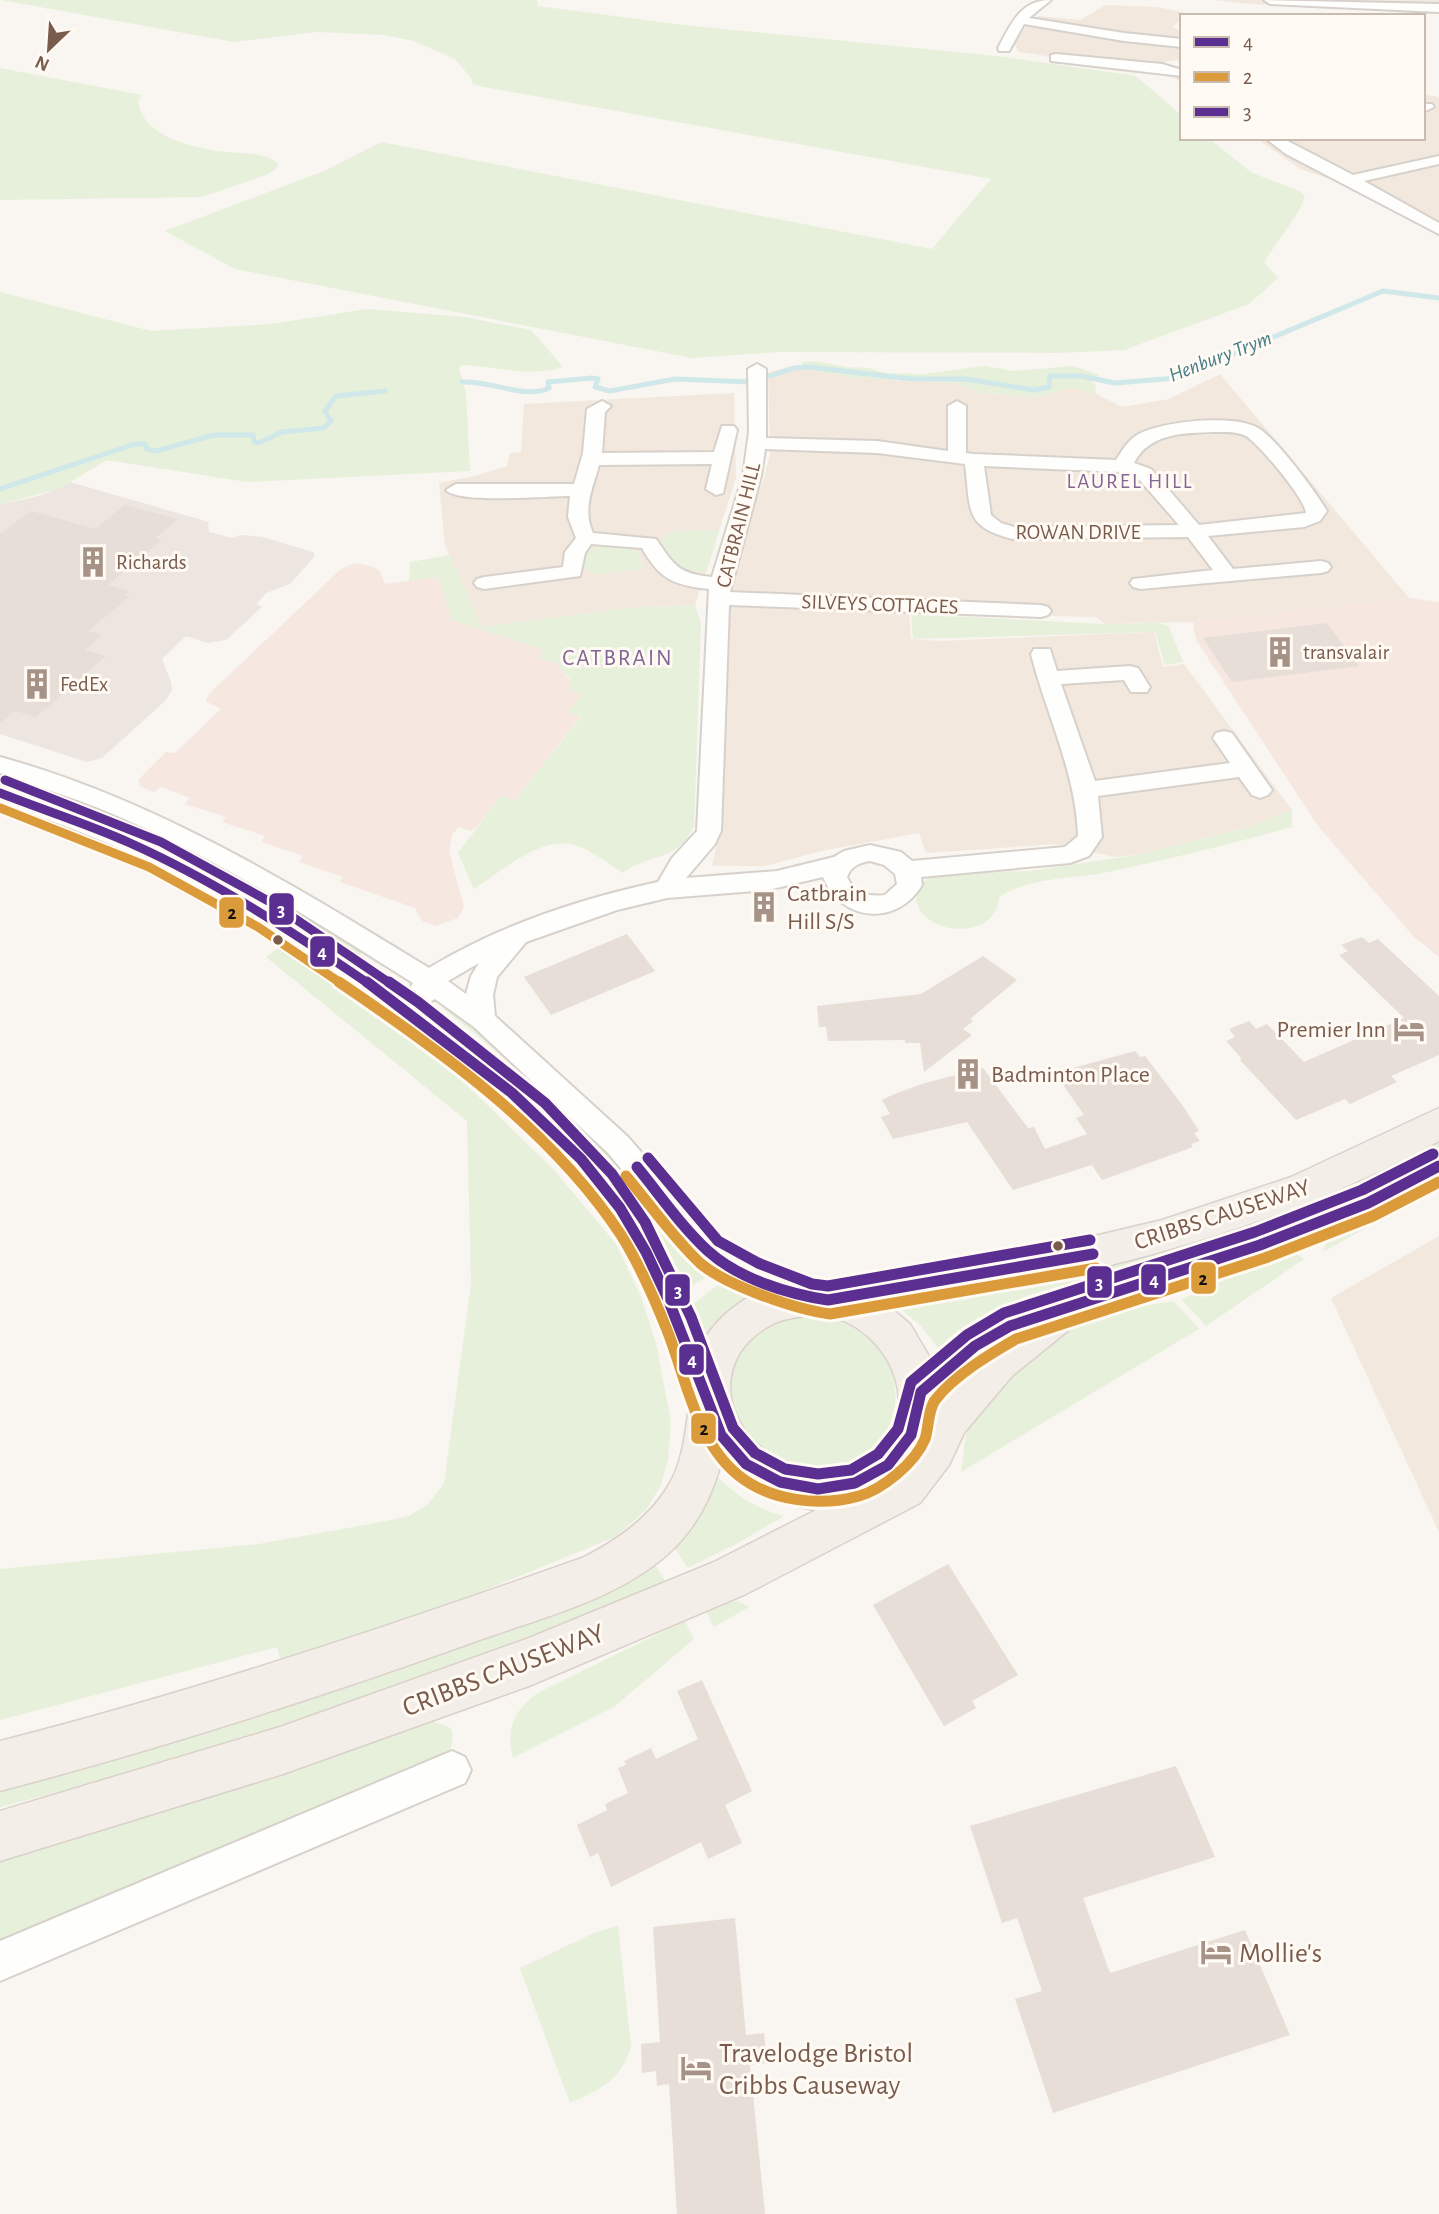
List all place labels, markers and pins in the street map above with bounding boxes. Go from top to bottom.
building icon: Richards [76,545,110,579]
place label: Richards [116,552,187,573]
building icon: transvalair [1263,635,1297,669]
place label: transvalair [1303,642,1390,663]
building icon: FedEx [20,667,54,701]
place label: FedEx [60,674,108,695]
place label: Catbrain Hill S/S [787,882,867,934]
building icon: Catbrain Hill S/S [747,890,781,924]
unlabelled marker [271,933,285,947]
hotel icon: Premier Inn [1392,1012,1426,1046]
place label: Premier Inn [1277,1018,1386,1042]
building icon: Badminton Place [951,1057,985,1091]
place label: Badminton Place [991,1063,1150,1087]
unlabelled marker [1051,1239,1065,1253]
hotel icon: Mollie's [1199,1935,1233,1969]
place label: Mollie's [1239,1940,1322,1968]
place label: Travelodge Bristol Cribbs Causeway [719,2040,913,2100]
hotel icon: Travelodge Bristol Cribbs Causeway [679,2051,713,2085]

